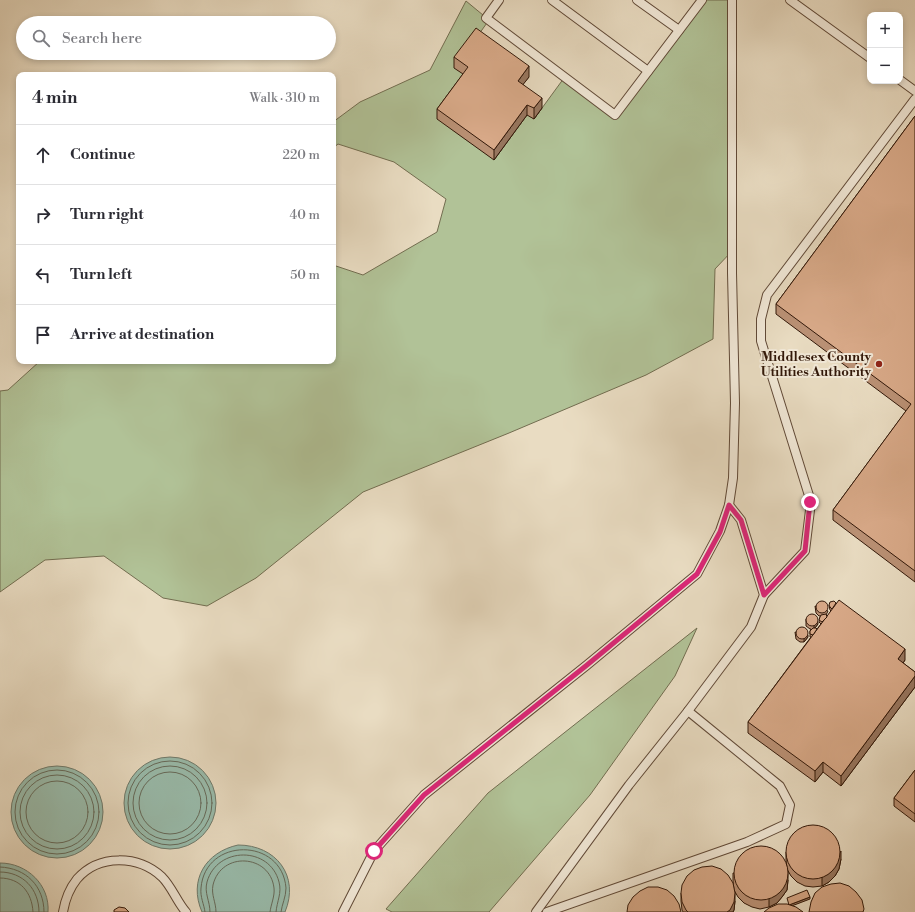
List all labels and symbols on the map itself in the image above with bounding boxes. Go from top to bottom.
place label: Middlesex County Utilities Authority [761,349,871,380]
marker: Middlesex County Utilities Authority [874,359,884,369]
route end [801,493,819,511]
route start [365,842,383,860]

